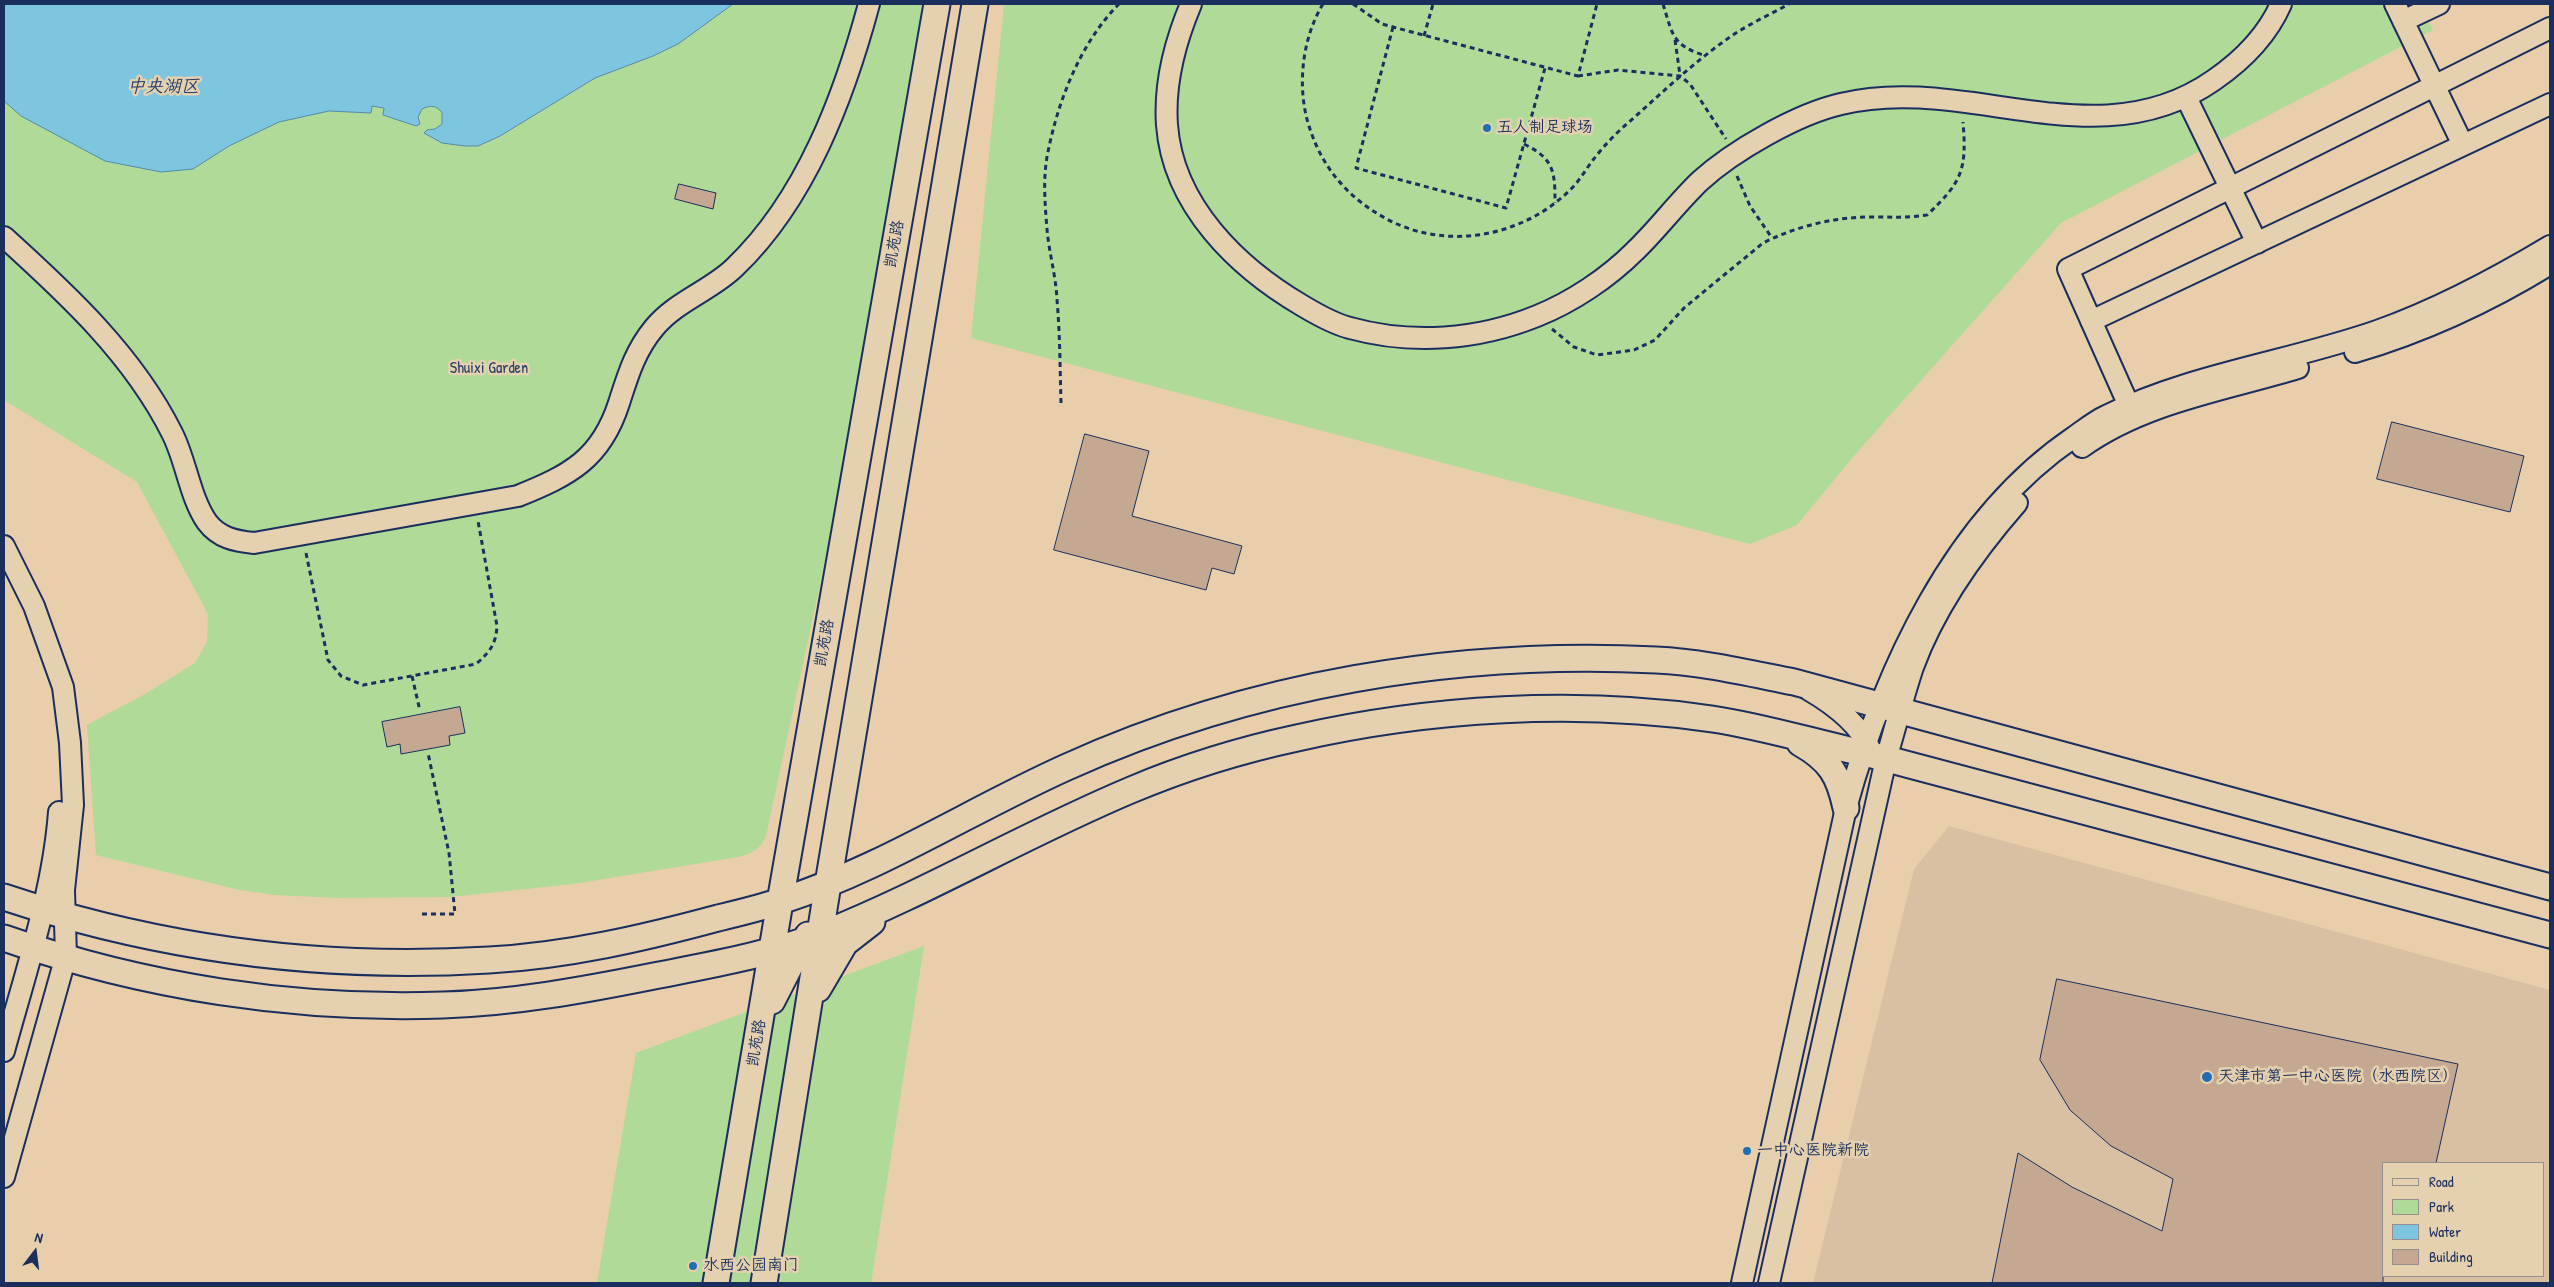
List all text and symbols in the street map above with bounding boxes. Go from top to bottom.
water label: 中央湖区 [127,76,199,98]
place label: 五人制足球场 [1497,118,1593,138]
marker: 五人制足球场 [1481,122,1493,134]
street label: 凯苑路 [881,219,909,269]
park label: Shuixi Garden [450,359,528,379]
street label: 凯苑路 [811,618,839,668]
street label: 凯苑路 [744,1018,770,1068]
place label: 天津市第一中心医院（水西院区） [2218,1067,2458,1087]
marker: 天津市第一中心医院（水西院区） [2200,1070,2214,1084]
place label: 一中心医院新院 [1757,1141,1869,1161]
marker: 一中心医院新院 [1741,1145,1753,1157]
legend [2382,1162,2544,1277]
text: Road [2429,1171,2454,1192]
text: Park [2429,1196,2454,1217]
text: Water [2429,1221,2461,1242]
north arrow [10,1227,60,1277]
text: N [33,1227,45,1247]
text: Building [2429,1246,2473,1267]
place label: 水西公园南门 [703,1256,799,1276]
marker: 水西公园南门 [687,1260,699,1272]

